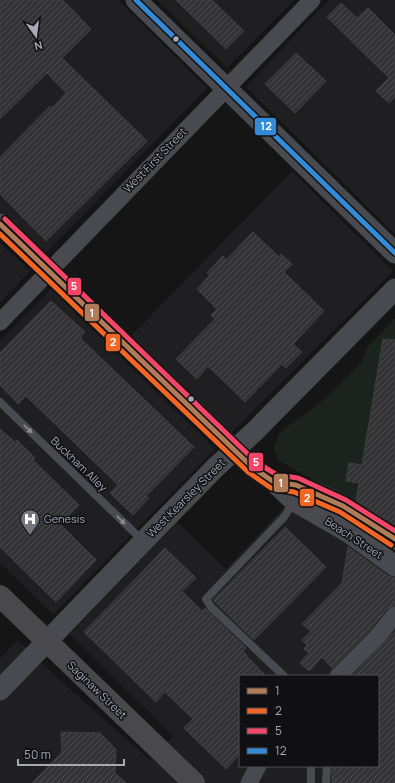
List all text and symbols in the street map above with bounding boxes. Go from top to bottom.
north arrow [16,16,56,56]
unlabelled marker [171,34,181,44]
text: N [33,38,44,54]
line badge: 12 [254,117,277,136]
text: 12 [260,118,272,133]
street label: West First Street [120,124,190,195]
line badge: 5 [67,277,82,296]
text: 5 [71,278,77,293]
line badge: 1 [84,303,100,322]
text: 1 [90,305,94,320]
line badge: 2 [105,333,121,352]
text: 2 [110,334,116,349]
unlabelled marker [186,394,196,404]
one-way arrow [23,424,33,434]
street label: Buckham Alley [48,433,111,495]
line badge: 5 [248,452,264,472]
text: 5 [253,454,259,469]
street label: West Kearsley Street [143,455,228,540]
line badge: 1 [273,473,289,493]
text: 1 [279,475,283,490]
line badge: 2 [299,488,315,507]
text: 2 [304,490,310,505]
hospital icon: Genesis [19,508,41,536]
place label: Genesis [44,511,85,526]
street label: Beach Street [322,513,386,562]
one-way arrow [116,515,126,524]
street label: Saginaw Street [64,657,130,722]
legend [239,675,379,767]
text: 1 [275,682,280,699]
text: 2 [275,702,282,719]
text: 5 [275,722,282,739]
scale bar [18,741,124,767]
text: 12 [275,742,287,759]
text: 50 m [24,746,51,763]

